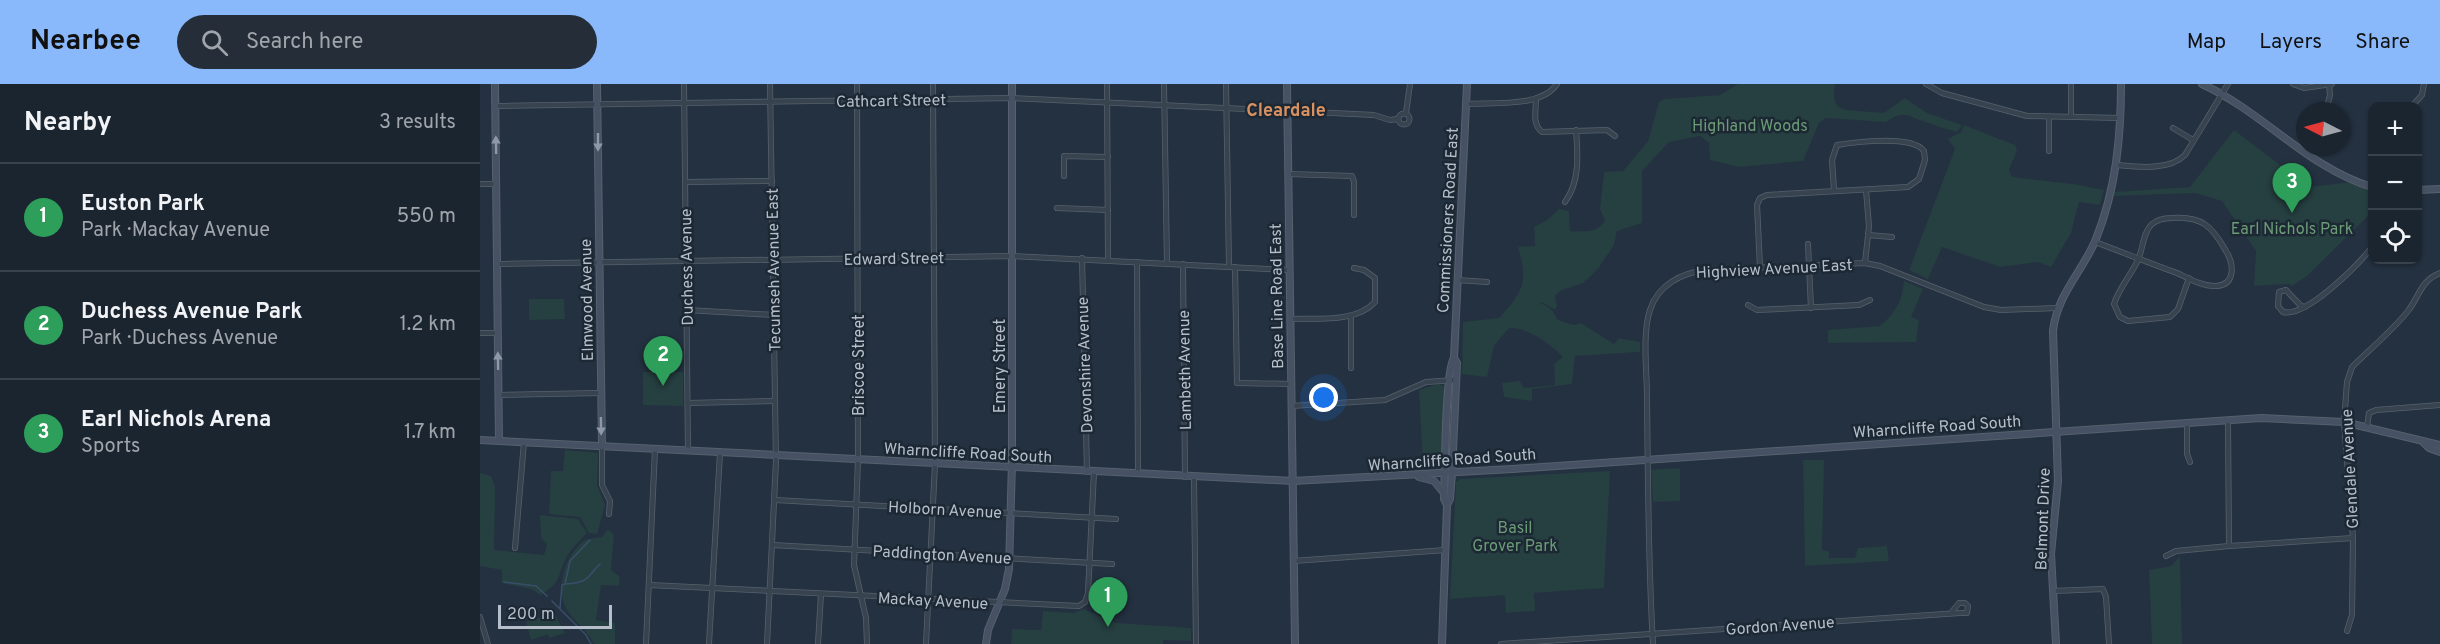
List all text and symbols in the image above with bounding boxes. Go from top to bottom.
search box [177,15,597,69]
text: Nearbee [30,24,141,60]
icon: search [198,26,231,59]
text: Search here [246,29,363,56]
text: Map [2187,29,2226,56]
text: Layers [2259,29,2322,56]
text: Share [2355,29,2410,56]
street label: Cathcart Street [836,91,946,113]
district label: Cleardale [1246,100,1326,123]
north arrow [2296,102,2350,156]
map controls [2368,102,2422,264]
button: + [2368,102,2422,156]
text: Nearby [24,107,112,140]
text: 3 results [379,110,456,136]
park label: Highland Woods [1692,117,1808,137]
street label: Commissioners Road East [1434,127,1464,314]
one-way arrow [593,133,603,152]
one-way arrow [491,136,501,155]
button: − [2368,156,2422,210]
pin: 3 [2272,164,2312,213]
street label: Tecumseh Avenue East [764,188,786,352]
text: Euston Park [81,191,205,218]
text: 1 [40,204,48,230]
text: 550 m [397,204,456,230]
street label: Duchess Avenue [677,208,699,326]
button: locate [2368,210,2422,264]
text: Park · Mackay Avenue [81,218,270,244]
park label: Earl Nichols Park [2231,220,2353,240]
street label: Base Line Road East [1267,223,1289,369]
street label: Elmwood Avenue [577,239,599,361]
street label: Edward Street [844,249,944,271]
street label: Highview Avenue East [1695,256,1853,284]
street label: Devonshire Avenue [1074,296,1098,434]
text: Duchess Avenue Park [81,299,303,326]
street label: Lambeth Avenue [1175,310,1197,430]
text: 2 [37,312,50,338]
text: 1.2 km [400,312,456,338]
street label: Briscoe Street [850,314,870,416]
street label: Emery Street [991,319,1011,413]
text: Park · Duchess Avenue [81,326,278,352]
pin: 2 [644,336,682,386]
one-way arrow [494,352,503,371]
your location [1309,383,1338,412]
text: Earl Nichols Arena [81,407,271,434]
street label: Glendale Avenue [2338,408,2364,529]
street label: Wharncliffe Road South [1852,412,2022,444]
one-way arrow [596,416,606,435]
text: 3 [38,420,50,446]
text: 1.7 km [404,420,456,446]
text: Sports [81,434,141,460]
street label: Wharncliffe Road South [883,440,1053,468]
street label: Wharncliffe Road South [1367,445,1537,477]
street label: Belmont Drive [2032,467,2056,571]
street label: Holborn Avenue [887,498,1002,524]
park label: Basil Grover Park [1472,519,1558,557]
street label: Paddington Avenue [872,542,1012,570]
pin: 1 [1088,578,1128,627]
street label: Mackay Avenue [877,589,989,615]
scale bar [498,602,612,630]
text: 200 m [507,605,555,625]
street label: Gordon Avenue [1725,613,1835,641]

